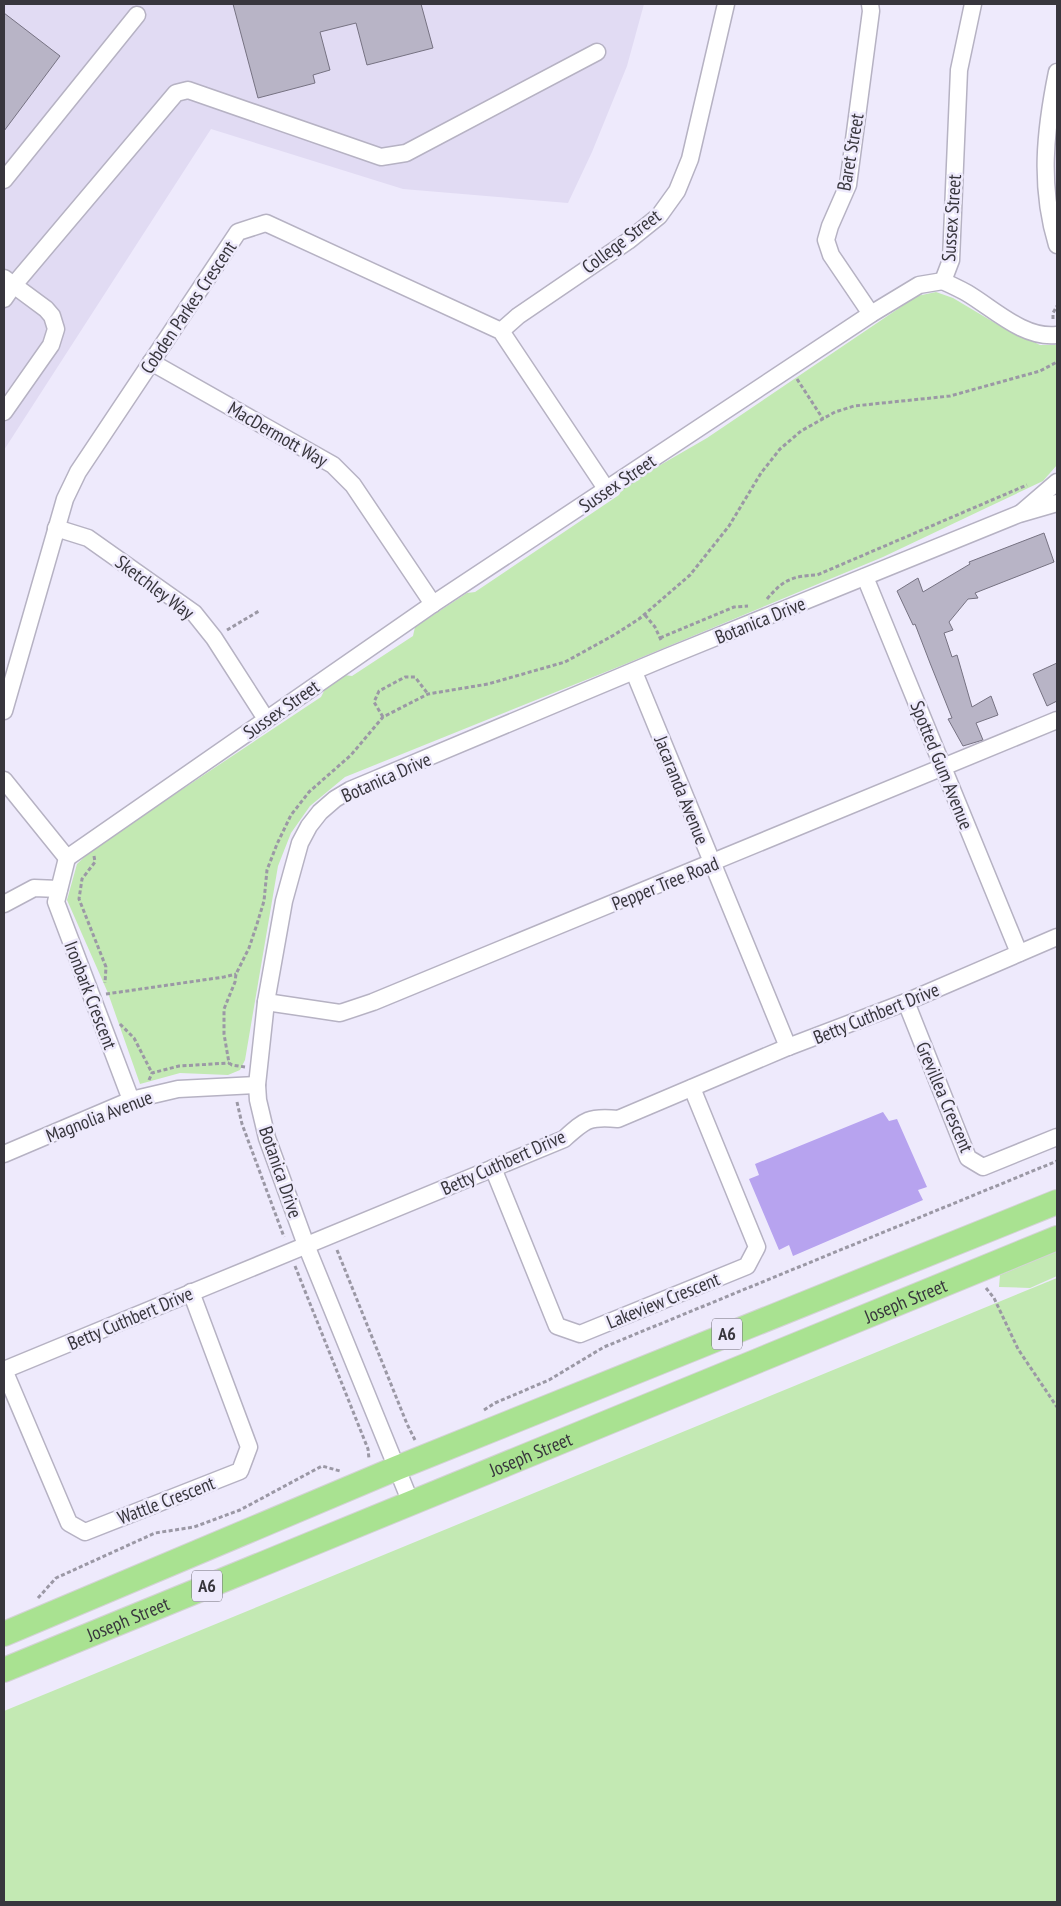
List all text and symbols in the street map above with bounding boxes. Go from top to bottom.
street label: Baret Street [831,111,869,193]
street label: Sussex Street [936,173,966,262]
street label: College Street [577,203,666,278]
street label: Cobden Parkes Crescent [135,235,242,378]
street label: MacDermott Way [224,396,333,473]
street label: Sussex Street [574,448,661,517]
street label: Sketchley Way [111,550,200,625]
street label: Botanica Drive [711,591,809,649]
street label: Sussex Street [238,674,324,744]
street label: Spotted Gum Avenue [905,697,979,833]
street label: Jacaranda Avenue [649,731,715,848]
street label: Botanica Drive [338,747,435,807]
street label: Pepper Tree Road [608,851,722,915]
street label: Ironbark Crescent [59,938,123,1053]
street label: Betty Cuthbert Drive [810,977,943,1049]
street label: Grevillea Crescent [911,1038,979,1157]
street label: Magnolia Avenue [42,1085,156,1147]
street label: Botanica Drive [254,1123,308,1221]
street label: Betty Cuthbert Drive [437,1124,569,1200]
street label: Lakeview Crescent [603,1266,724,1334]
street label: Joseph Street [860,1273,951,1329]
street label: Betty Cuthbert Drive [64,1281,196,1355]
road number: A6 [712,1318,742,1350]
street label: Joseph Street [485,1426,576,1482]
street label: Wattle Crescent [114,1470,219,1530]
road number: A6 [192,1570,222,1602]
street label: Joseph Street [82,1591,174,1647]

